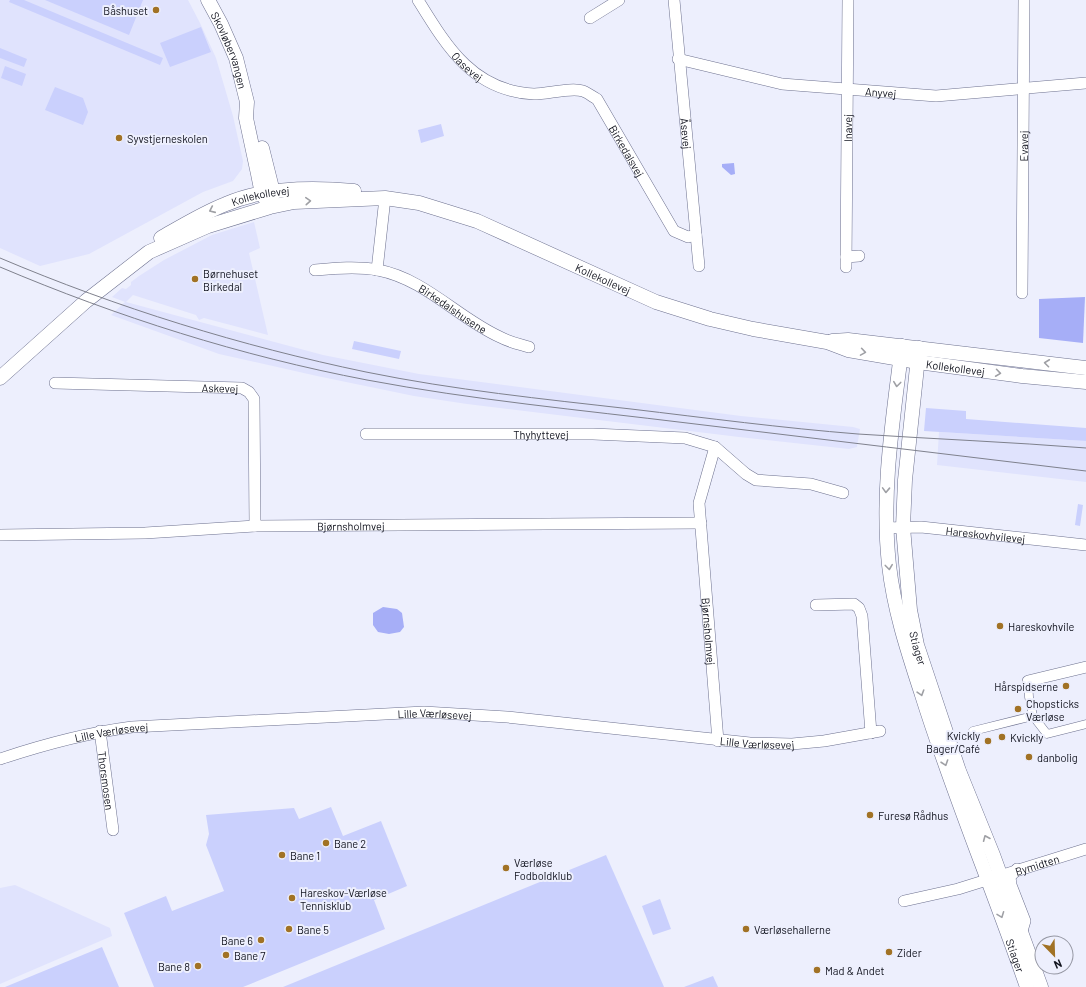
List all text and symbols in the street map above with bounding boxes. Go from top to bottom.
place label: Båshuset [103,4,148,17]
marker: Båshuset [151,5,161,15]
street label: Skovløbervangen [209,9,250,90]
street label: Oasevej [450,49,485,83]
street label: Anyvej [865,84,897,99]
street label: Inavej [840,114,854,142]
street label: Åsevej [679,117,694,150]
street label: Birkedalsvej [607,122,647,179]
street label: Evavej [1016,130,1030,162]
place label: Syvstjerneskolen [127,132,208,145]
marker: Syvstjerneskolen [114,133,124,143]
street label: Kollekollevej [229,183,290,208]
one-way arrow [305,197,312,206]
one-way arrow [209,205,216,213]
street label: Kollekollevej [574,260,633,296]
place label: Børnehuset Birkedal [203,267,258,293]
marker: Børnehuset Birkedal [190,274,200,284]
street label: Birkedalshusene [417,281,489,336]
one-way arrow [860,347,866,356]
street label: Kollekollevej [925,357,986,377]
one-way arrow [1044,359,1050,368]
one-way arrow [995,368,1001,377]
street label: Askevej [201,380,238,394]
one-way arrow [893,381,902,387]
street label: Thyhyttevej [513,428,569,441]
one-way arrow [882,487,891,493]
street label: Bjørnsholmvej [317,519,385,532]
street label: Hareskovhvilevej [945,523,1026,545]
one-way arrow [884,564,893,570]
street label: Bjørnsholmvej [700,597,718,666]
place label: Hareskovhvile [1008,620,1075,633]
marker: Hareskovhvile [995,621,1005,631]
street label: Stiager [908,630,930,667]
place label: Hårspidserne [994,680,1058,693]
marker: Hårspidserne [1061,681,1071,691]
one-way arrow [916,689,925,696]
place label: Chopsticks Værløse [1026,697,1079,723]
marker: Chopsticks Værløse [1013,704,1023,714]
street label: Lille Værløsevej [397,705,472,721]
street label: Lille Værløsevej [73,720,148,744]
place label: Kvickly Bager/Café [926,729,980,755]
place label: Kvickly [1010,731,1043,744]
marker: Kvickly [997,732,1007,742]
street label: Lille Værløsevej [719,733,795,751]
marker: Kvickly Bager/Café [983,736,993,746]
street label: Thorsmosen [96,750,117,811]
place label: danbolig [1037,751,1078,764]
marker: danbolig [1024,752,1034,762]
one-way arrow [940,760,948,767]
place label: Furesø Rådhus [878,809,948,822]
marker: Furesø Rådhus [865,810,875,820]
one-way arrow [983,835,991,842]
place label: Bane 2 [334,837,366,850]
marker: Bane 2 [321,838,331,848]
place label: Bane 1 [290,849,320,862]
marker: Bane 1 [277,850,287,860]
street label: Bymidten [1013,851,1061,877]
place label: Værløse Fodboldklub [514,856,572,882]
marker: Værløse Fodboldklub [501,863,511,873]
place label: Hareskov-Værløse Tennisklub [300,886,387,912]
marker: Hareskov-Værløse Tennisklub [287,893,297,903]
one-way arrow [997,911,1005,918]
place label: Bane 5 [297,923,329,936]
place label: Værløsehallerne [754,923,831,936]
marker: Bane 5 [284,924,294,934]
marker: Værløsehallerne [741,924,751,934]
place label: Bane 6 [221,934,253,947]
marker: Bane 6 [256,935,266,945]
north arrow [1034,935,1074,975]
street label: Stiager [1004,937,1028,974]
place label: Zider [897,946,922,959]
marker: Zider [884,947,894,957]
place label: Bane 7 [234,949,266,962]
marker: Bane 7 [221,950,231,960]
text: N [1052,957,1064,972]
place label: Bane 8 [158,960,190,973]
marker: Bane 8 [193,961,203,971]
place label: Mad & Andet [825,964,884,977]
marker: Mad & Andet [812,965,822,975]

